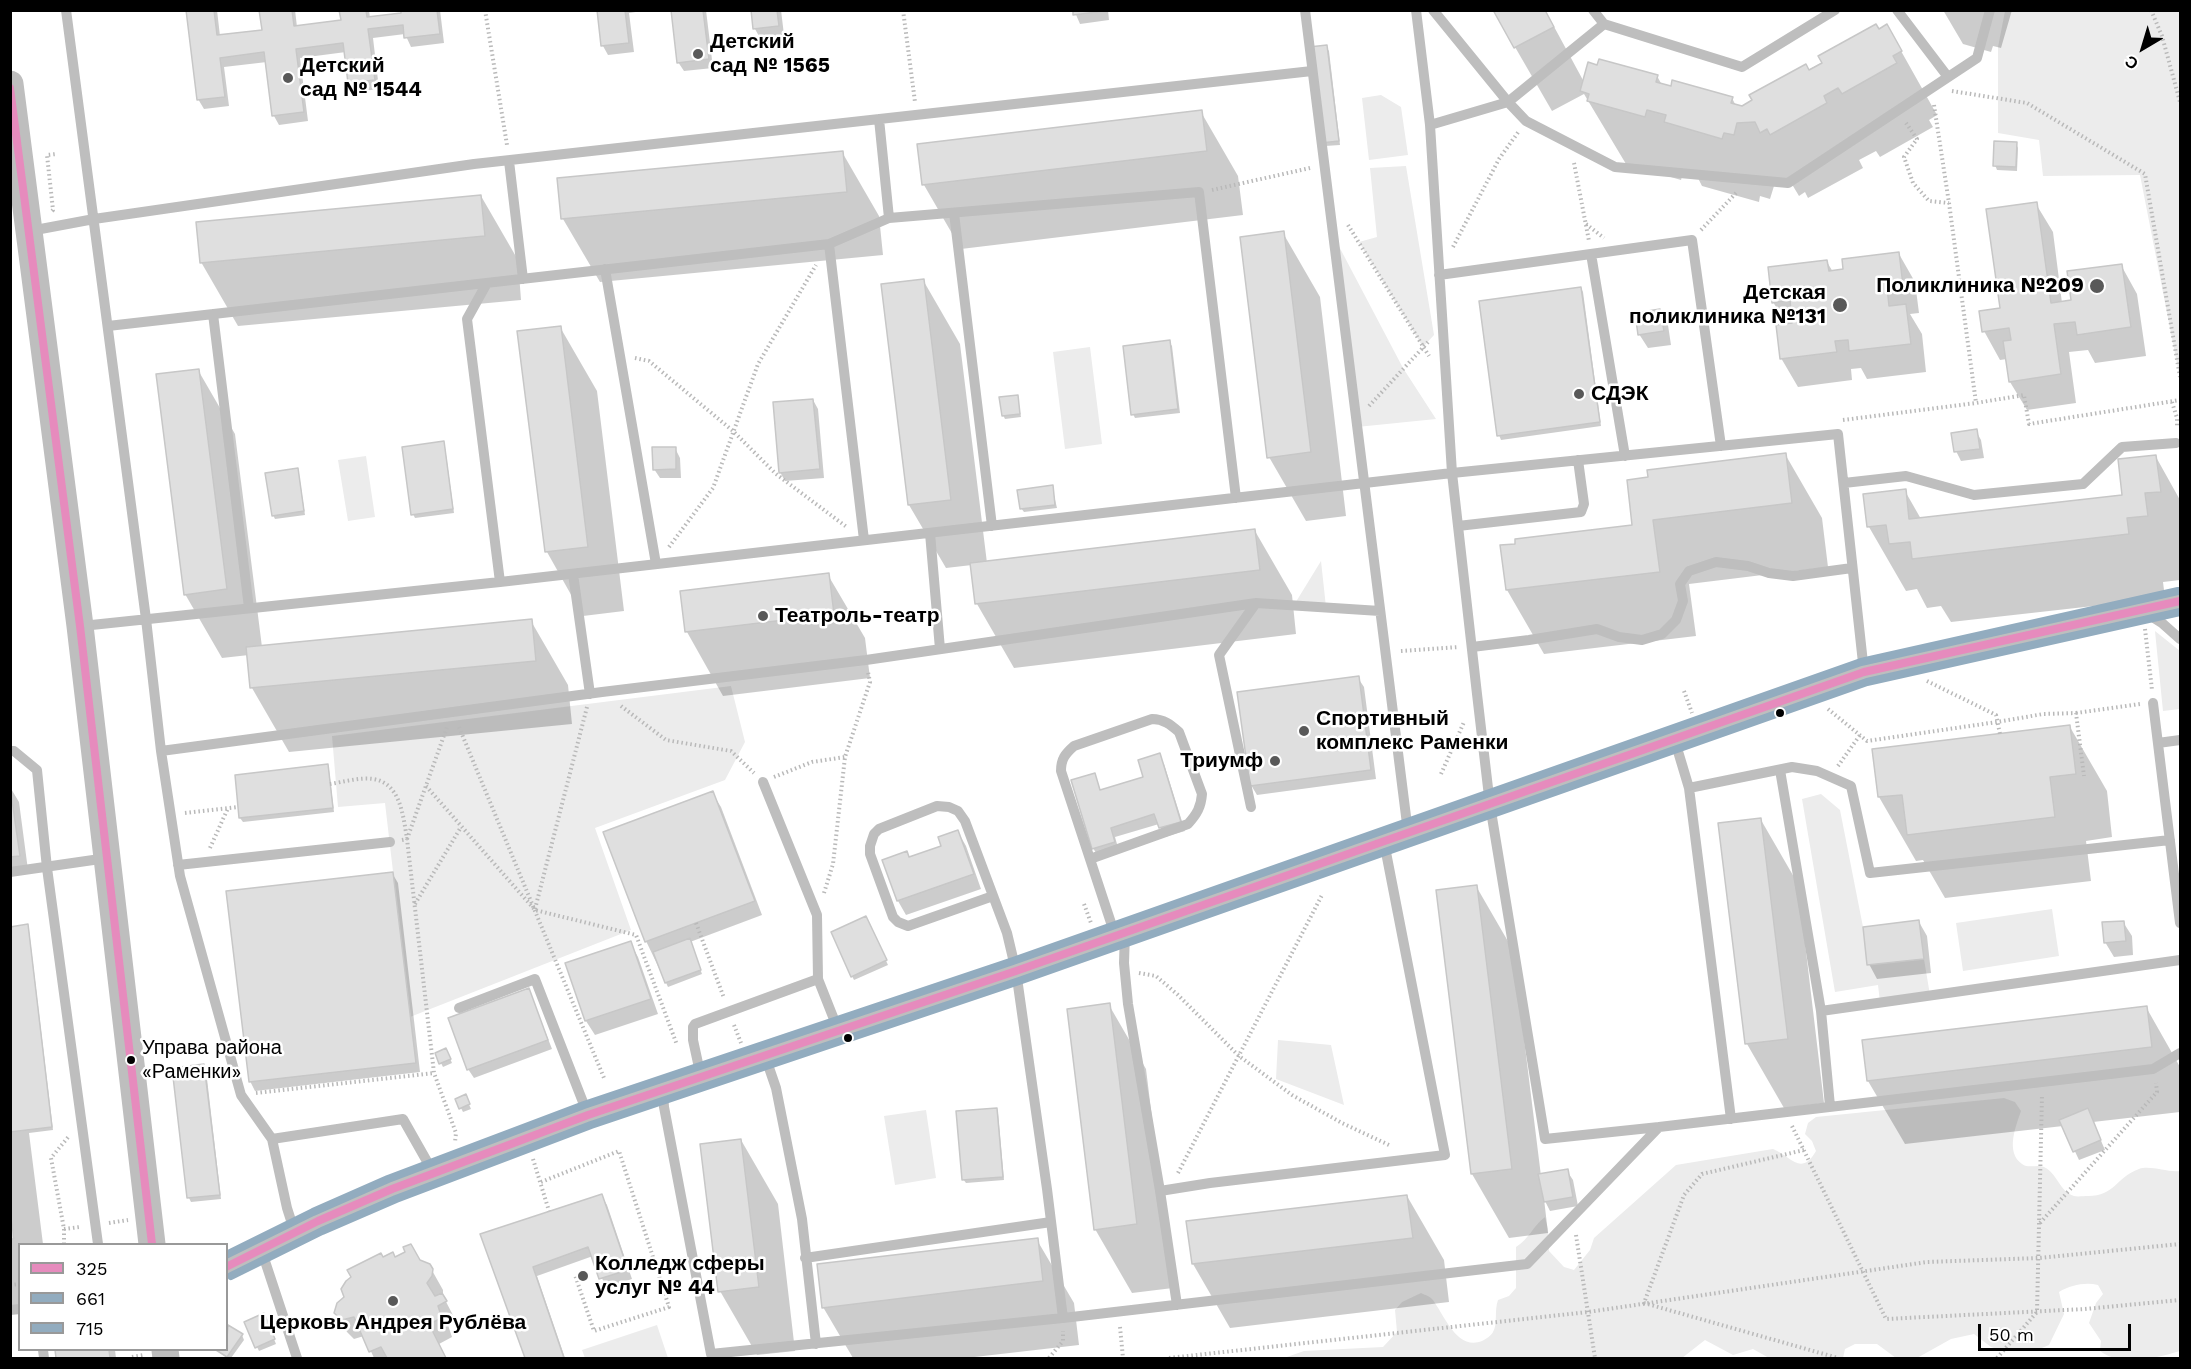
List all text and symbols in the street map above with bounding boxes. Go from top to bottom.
north arrow [2113,18,2173,78]
place label: Детский сад № 1565 [710,29,830,79]
marker: Детский сад № 1565 [691,47,705,61]
text: С [2121,52,2142,74]
place label: Детский сад № 1544 [300,53,422,103]
marker: Детский сад № 1544 [281,71,295,85]
place label: Поликлиника №209 [1876,273,2084,299]
marker: Поликлиника №209 [2088,277,2106,295]
place label: Детская поликлиника №131 [1629,280,1826,330]
marker: Детская поликлиника №131 [1831,296,1849,314]
place label: СДЭК [1591,381,1649,407]
marker: СДЭК [1572,387,1586,401]
place label: Театроль-театр [775,603,940,629]
marker: Театроль-театр [756,609,770,623]
place label: Спортивный комплекс Раменки [1316,706,1508,756]
unlabelled marker [1774,707,1786,719]
marker: Спортивный комплекс Раменки [1297,724,1311,738]
place label: Триумф [1180,748,1263,774]
marker: Триумф [1268,754,1282,768]
unlabelled marker [842,1032,854,1044]
place label: Управа района «Раменки» [142,1036,282,1083]
marker: Управа района «Раменки» [125,1054,137,1066]
legend [18,1243,228,1351]
place label: Колледж сферы услуг № 44 [595,1251,765,1301]
text: 325 [76,1258,107,1279]
marker: Колледж сферы услуг № 44 [576,1269,590,1283]
text: 661 [76,1288,105,1309]
marker: Церковь Андрея Рублёва [386,1294,400,1308]
place label: Церковь Андрея Рублёва [260,1310,526,1336]
scale bar [1981,1312,2134,1350]
text: 715 [76,1318,104,1339]
text: 50 m [1989,1324,2034,1345]

